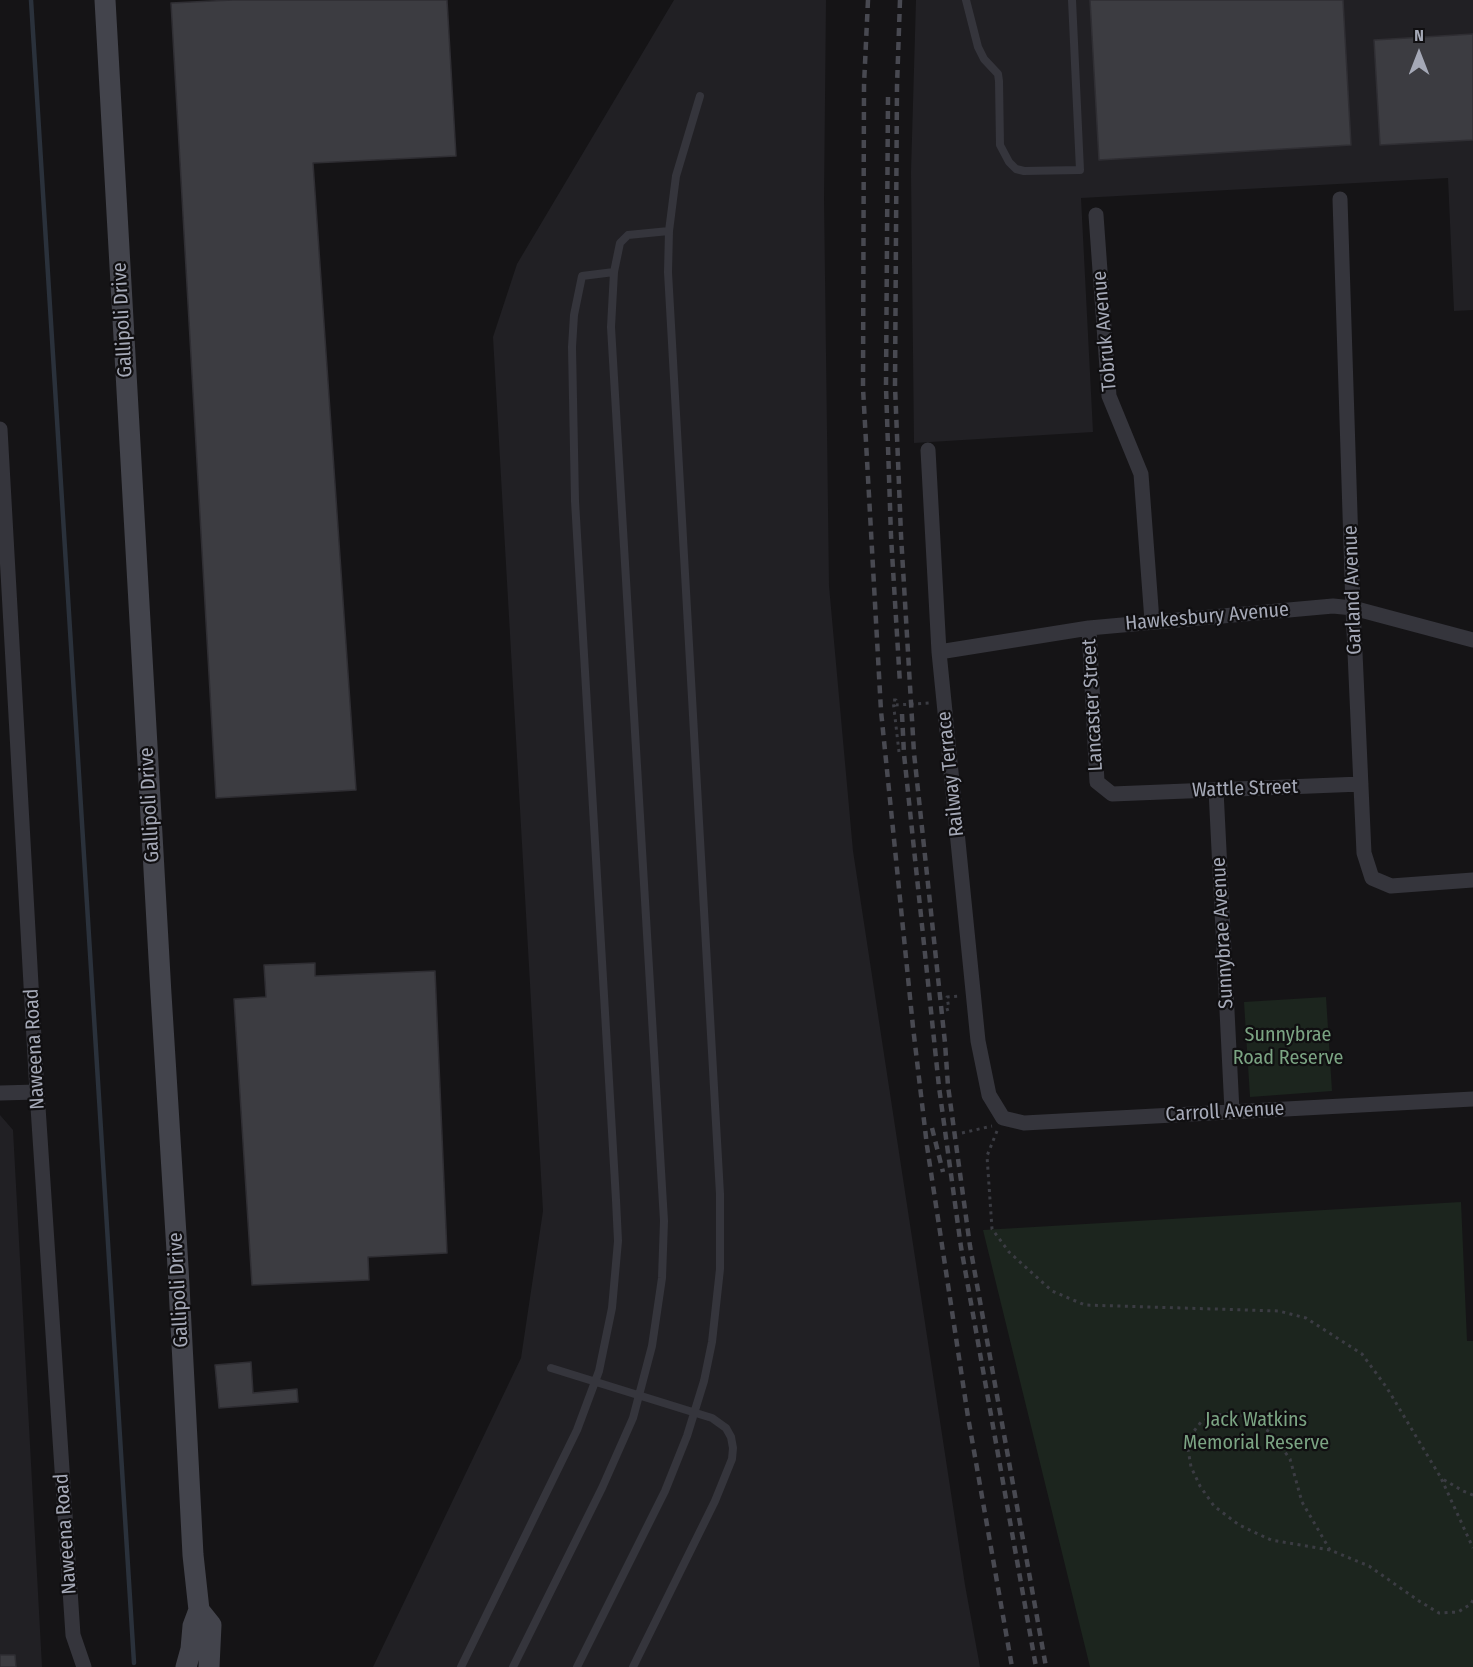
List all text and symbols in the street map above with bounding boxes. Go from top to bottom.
north arrow [1389,24,1449,84]
text: N [1414,26,1424,45]
street label: Gallipoli Drive [108,262,138,378]
street label: Tobruk Avenue [1088,270,1122,392]
street label: Garland Avenue [1339,525,1367,655]
street label: Hawkesbury Avenue [1124,598,1290,636]
street label: Lancaster Street [1078,638,1108,772]
street label: Railway Terrace [932,710,970,838]
street label: Gallipoli Drive [135,747,165,863]
street label: Wattle Street [1192,775,1298,803]
street label: Sunnybrae Avenue [1207,857,1239,1009]
street label: Naweena Road [20,988,50,1110]
park label: Sunnybrae Road Reserve [1233,1023,1343,1070]
street label: Carroll Avenue [1165,1097,1285,1127]
street label: Gallipoli Drive [164,1232,194,1348]
park label: Jack Watkins Memorial Reserve [1183,1408,1329,1455]
street label: Naweena Road [50,1473,82,1595]

